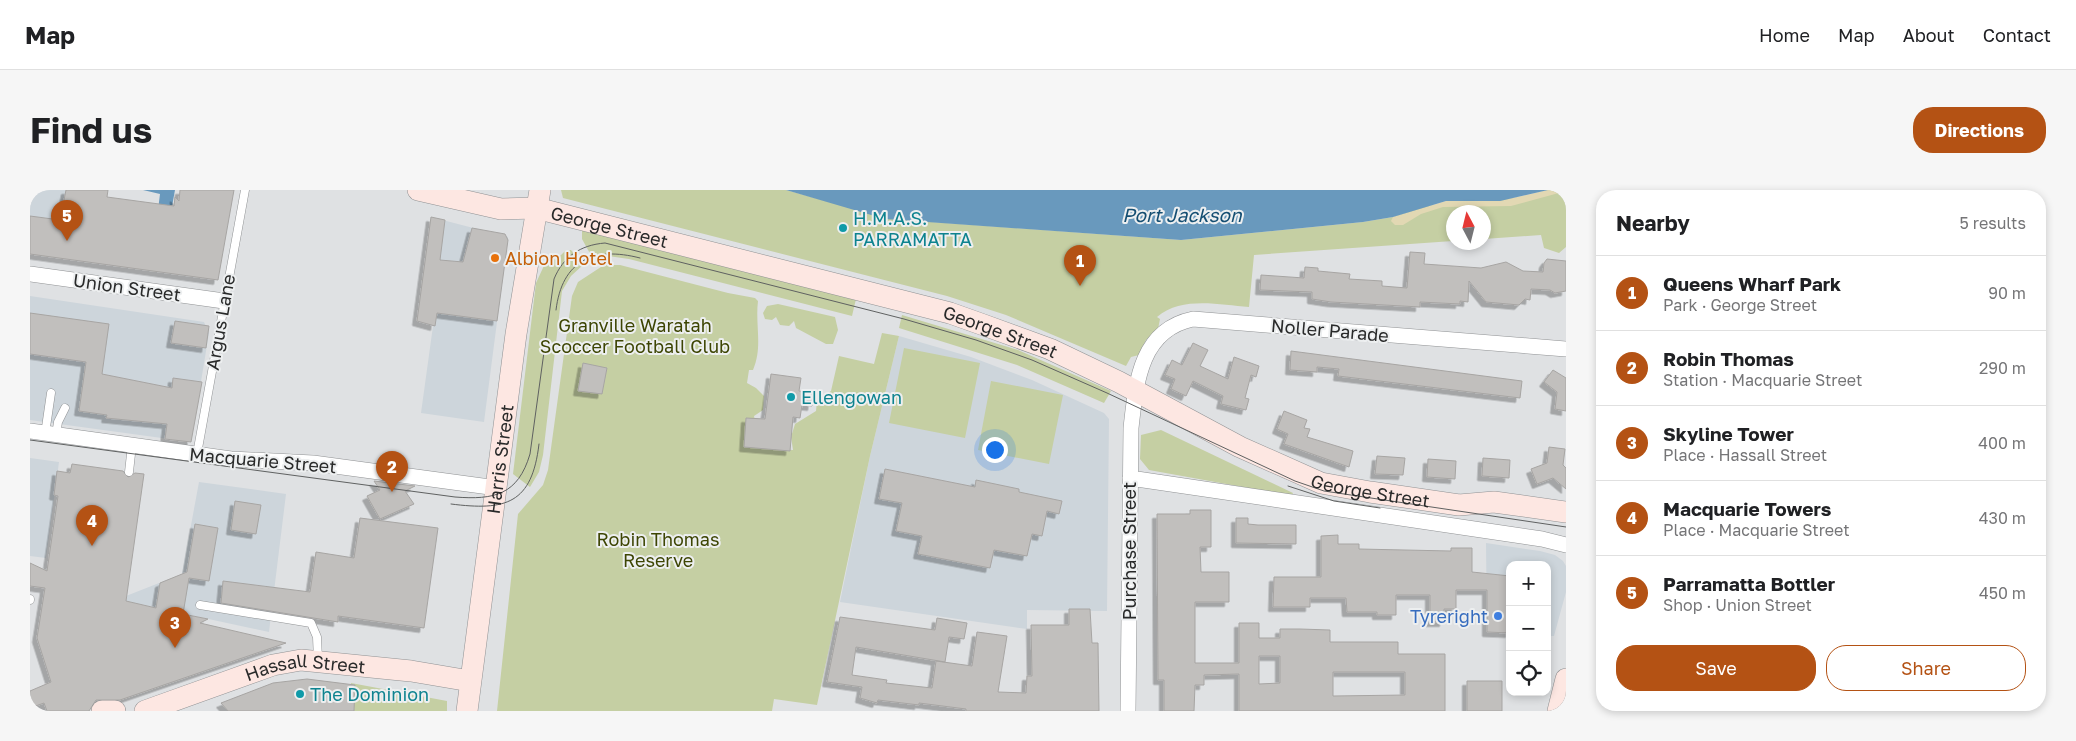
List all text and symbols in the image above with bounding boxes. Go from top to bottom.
text: Map [25,20,75,49]
text: Home [1759,24,1810,46]
text: Map [1838,24,1875,46]
text: About [1903,24,1955,46]
text: Contact [1983,24,2051,46]
button: Directions [1913,107,2046,153]
text: Find us [30,109,152,151]
pin: 5 [51,200,83,241]
street label: George Street [549,201,670,252]
water label: Port Jackson [1122,203,1243,226]
north arrow [1446,205,1491,250]
place label: H.M.A.S. PARRAMATTA [853,207,972,250]
text: Nearby [1616,210,1690,236]
text: 5 results [1960,213,2026,233]
marker: H.M.A.S. PARRAMATTA [837,222,849,234]
pin: 1 [1064,245,1096,286]
place label: Albion Hotel [505,247,613,269]
marker: Albion Hotel [489,252,501,264]
street label: Union Street [72,269,182,305]
street label: Argus Lane [201,272,239,372]
text: Queens Wharf Park [1663,272,1841,295]
text: 1 [1628,283,1636,303]
text: 90 m [1988,283,2026,303]
text: Park · George Street [1663,295,1817,315]
street label: George Street [941,301,1062,362]
park label: Granville Waratah Scoccer Football Club [540,314,730,357]
street label: Noller Parade [1270,314,1390,346]
text: Robin Thomas [1663,347,1794,370]
text: 2 [1627,358,1637,378]
text: 290 m [1979,358,2026,378]
text: Station · Macquarie Street [1663,370,1862,390]
place label: Ellengowan [801,386,902,408]
marker: Ellengowan [785,391,797,403]
street label: Harris Street [482,403,518,515]
text: Skyline Tower [1663,422,1794,445]
text: 3 [1627,433,1637,453]
text: 400 m [1978,433,2026,453]
your location [982,437,1008,463]
street label: Macquarie Street [188,443,338,477]
text: Place · Hassall Street [1663,445,1827,465]
pin: 2 [376,451,408,492]
street label: George Street [1307,469,1431,512]
street label: Purchase Street [1118,482,1140,620]
text: Macquarie Towers [1663,497,1832,520]
pin: 4 [76,505,108,546]
text: 4 [1627,508,1637,528]
text: 430 m [1979,508,2026,528]
text: Place · Macquarie Street [1663,520,1850,540]
park label: Robin Thomas Reserve [597,528,720,571]
map controls [1506,561,1551,696]
button: + [1506,561,1551,606]
text: Parramatta Bottler [1663,572,1835,595]
text: 5 [1627,583,1637,603]
text: 450 m [1979,583,2026,603]
text: Shop · Union Street [1663,595,1812,615]
place label: Tyreright [1410,605,1488,627]
button: − [1506,606,1551,651]
pin: 3 [159,607,191,648]
marker: Tyreright [1492,610,1504,622]
button: Save [1616,645,1816,691]
button: Share [1826,645,2026,691]
street label: Hassall Street [242,649,367,685]
button: locate [1506,651,1551,696]
place label: The Dominion [310,683,429,705]
marker: The Dominion [294,688,306,700]

